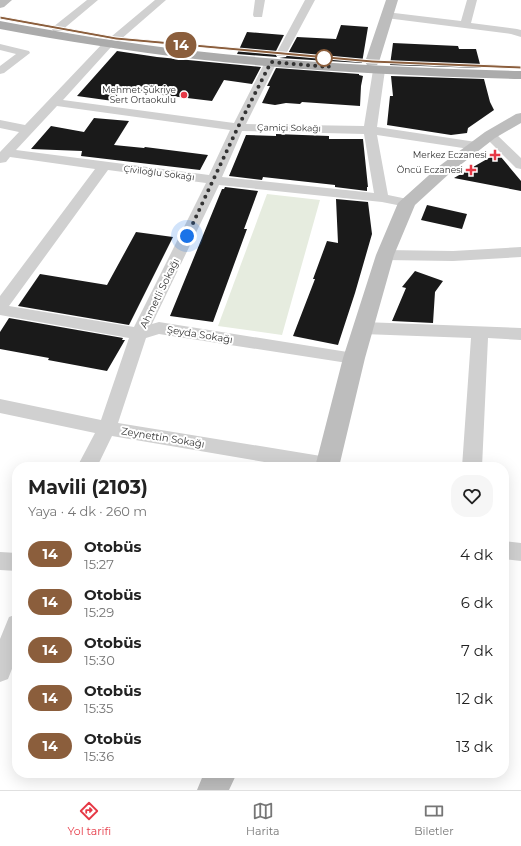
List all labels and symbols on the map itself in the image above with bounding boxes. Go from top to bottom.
line badge: 14 [163,32,199,58]
unlabelled marker [315,49,333,67]
place label: Mehmet Şükriye Sert Ortaokulu [102,84,177,105]
marker: Mehmet Şükriye Sert Ortaokulu [179,90,189,100]
street label: Çamiçi Sokağı [257,121,321,134]
place label: Merkez Eczanesi [413,149,487,160]
marker: Merkez Eczanesi [490,150,500,160]
street label: Çiviloğlu Sokağı [123,163,195,182]
place label: Öncü Eczanesi [397,164,463,175]
marker: Öncü Eczanesi [466,165,476,175]
your location [177,226,197,246]
street label: Ahmetli Sokağı [137,256,182,330]
street label: Şeyda Sokağı [166,323,234,346]
street label: Zeynettin Sokağı [120,424,206,451]

